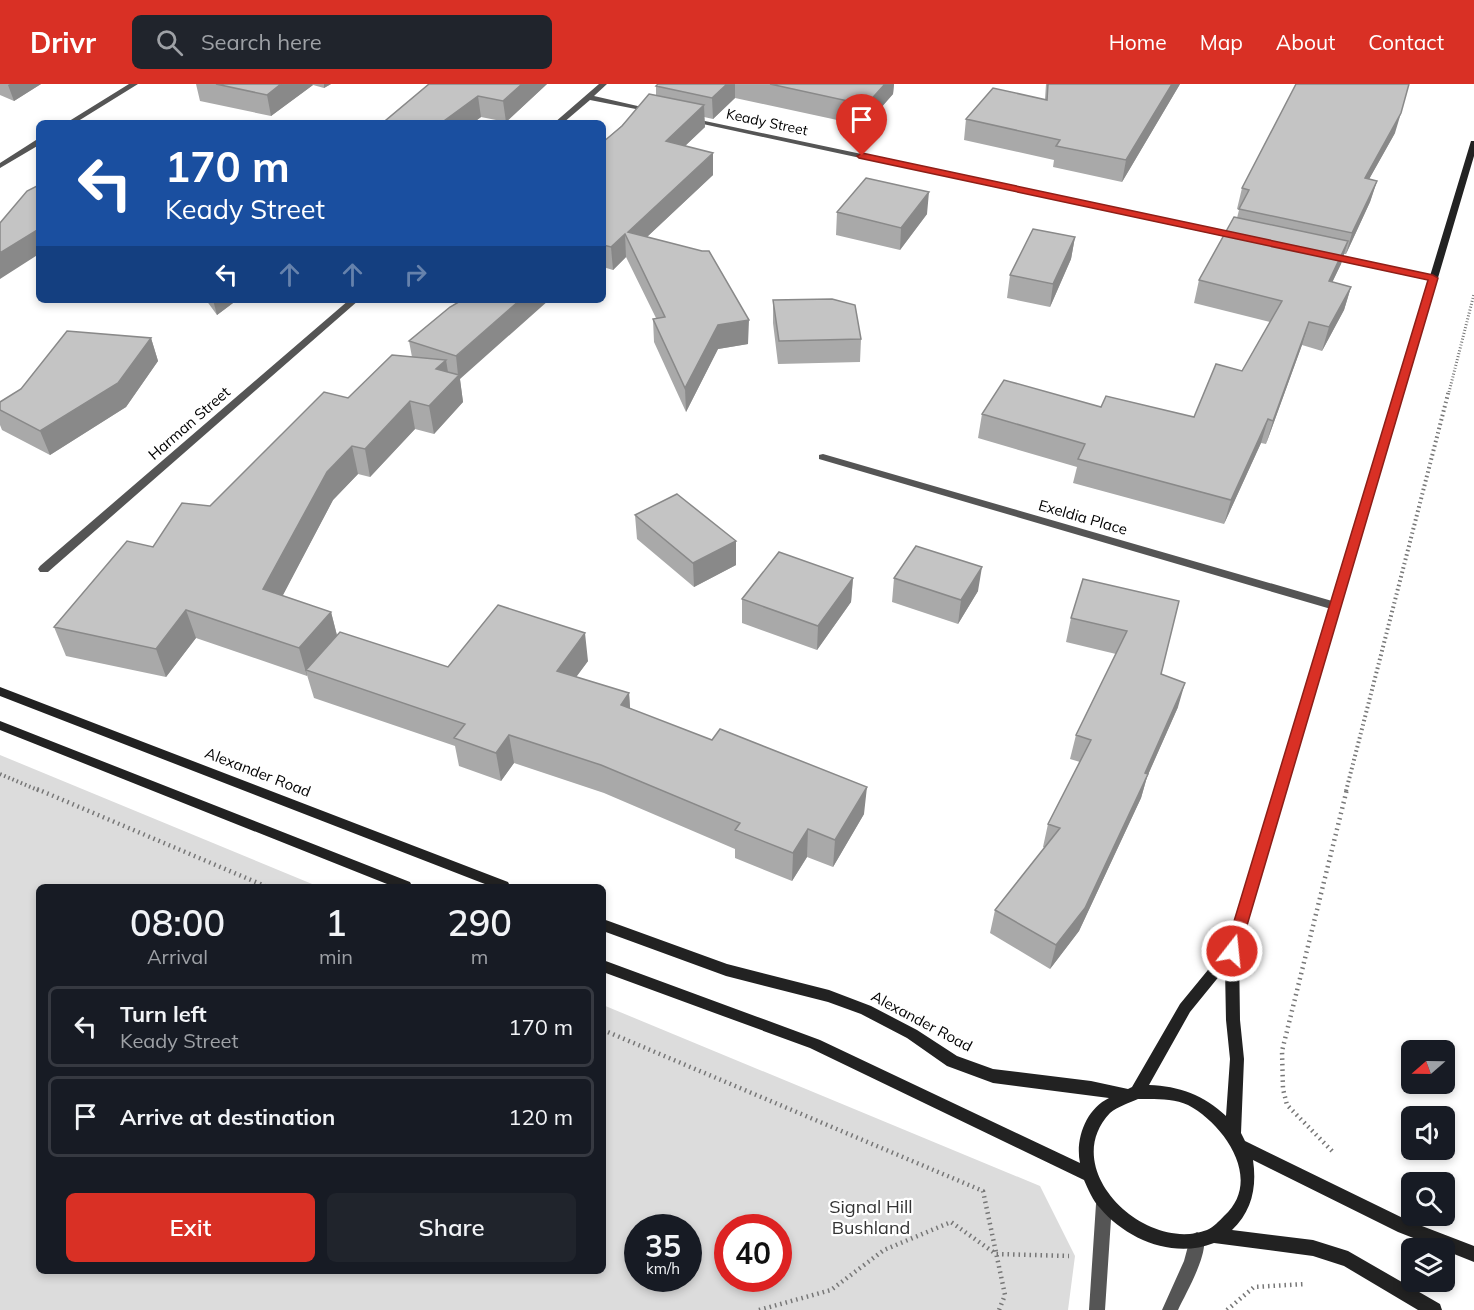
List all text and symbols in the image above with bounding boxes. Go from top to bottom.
search box [132,15,552,69]
text: Drivr [30,25,96,60]
icon: search [153,26,186,59]
text: Search here [201,28,322,56]
text: Home [1109,29,1167,55]
text: Map [1200,29,1243,55]
text: About [1276,29,1335,55]
text: Contact [1368,29,1444,55]
pin [836,94,887,156]
icon: arrive [845,103,878,136]
street label: Keady Street [725,105,810,139]
text: 170 m [165,140,290,193]
icon: left [66,144,144,222]
text: Keady Street [165,192,325,226]
icon: left [210,258,243,291]
icon: ahead [273,258,306,291]
icon: ahead [336,258,369,291]
icon: right [399,258,432,291]
street label: Harman Street [144,382,234,464]
street label: Exeldia Place [1036,495,1130,539]
street label: Alexander Road [202,743,314,801]
text: 08:00 [130,900,225,945]
text: 1 [325,900,347,945]
text: 290 [447,900,512,945]
position arrow [1200,919,1264,983]
text: Arrival [147,944,208,969]
text: min [319,944,353,969]
text: m [471,944,488,969]
street label: Alexander Road [868,986,976,1056]
text: Turn left [120,1000,207,1028]
icon: left [69,1010,102,1043]
text: 170 m [508,1013,573,1041]
text: Keady Street [120,1028,238,1053]
north arrow [1401,1040,1455,1094]
map controls [1401,1040,1455,1292]
icon: arrive [69,1100,102,1133]
text: Arrive at destination [120,1103,335,1131]
text: 120 m [508,1103,573,1131]
button: sound [1401,1106,1455,1160]
button: search [1401,1172,1455,1226]
button: Exit [66,1193,315,1262]
button: Share [327,1193,576,1262]
park label: Signal Hill Bushland [829,1195,913,1239]
speed limit sign: 40 [714,1214,792,1292]
text: 35 [645,1227,681,1265]
button: layers [1401,1238,1455,1292]
text: km/h [646,1259,680,1278]

